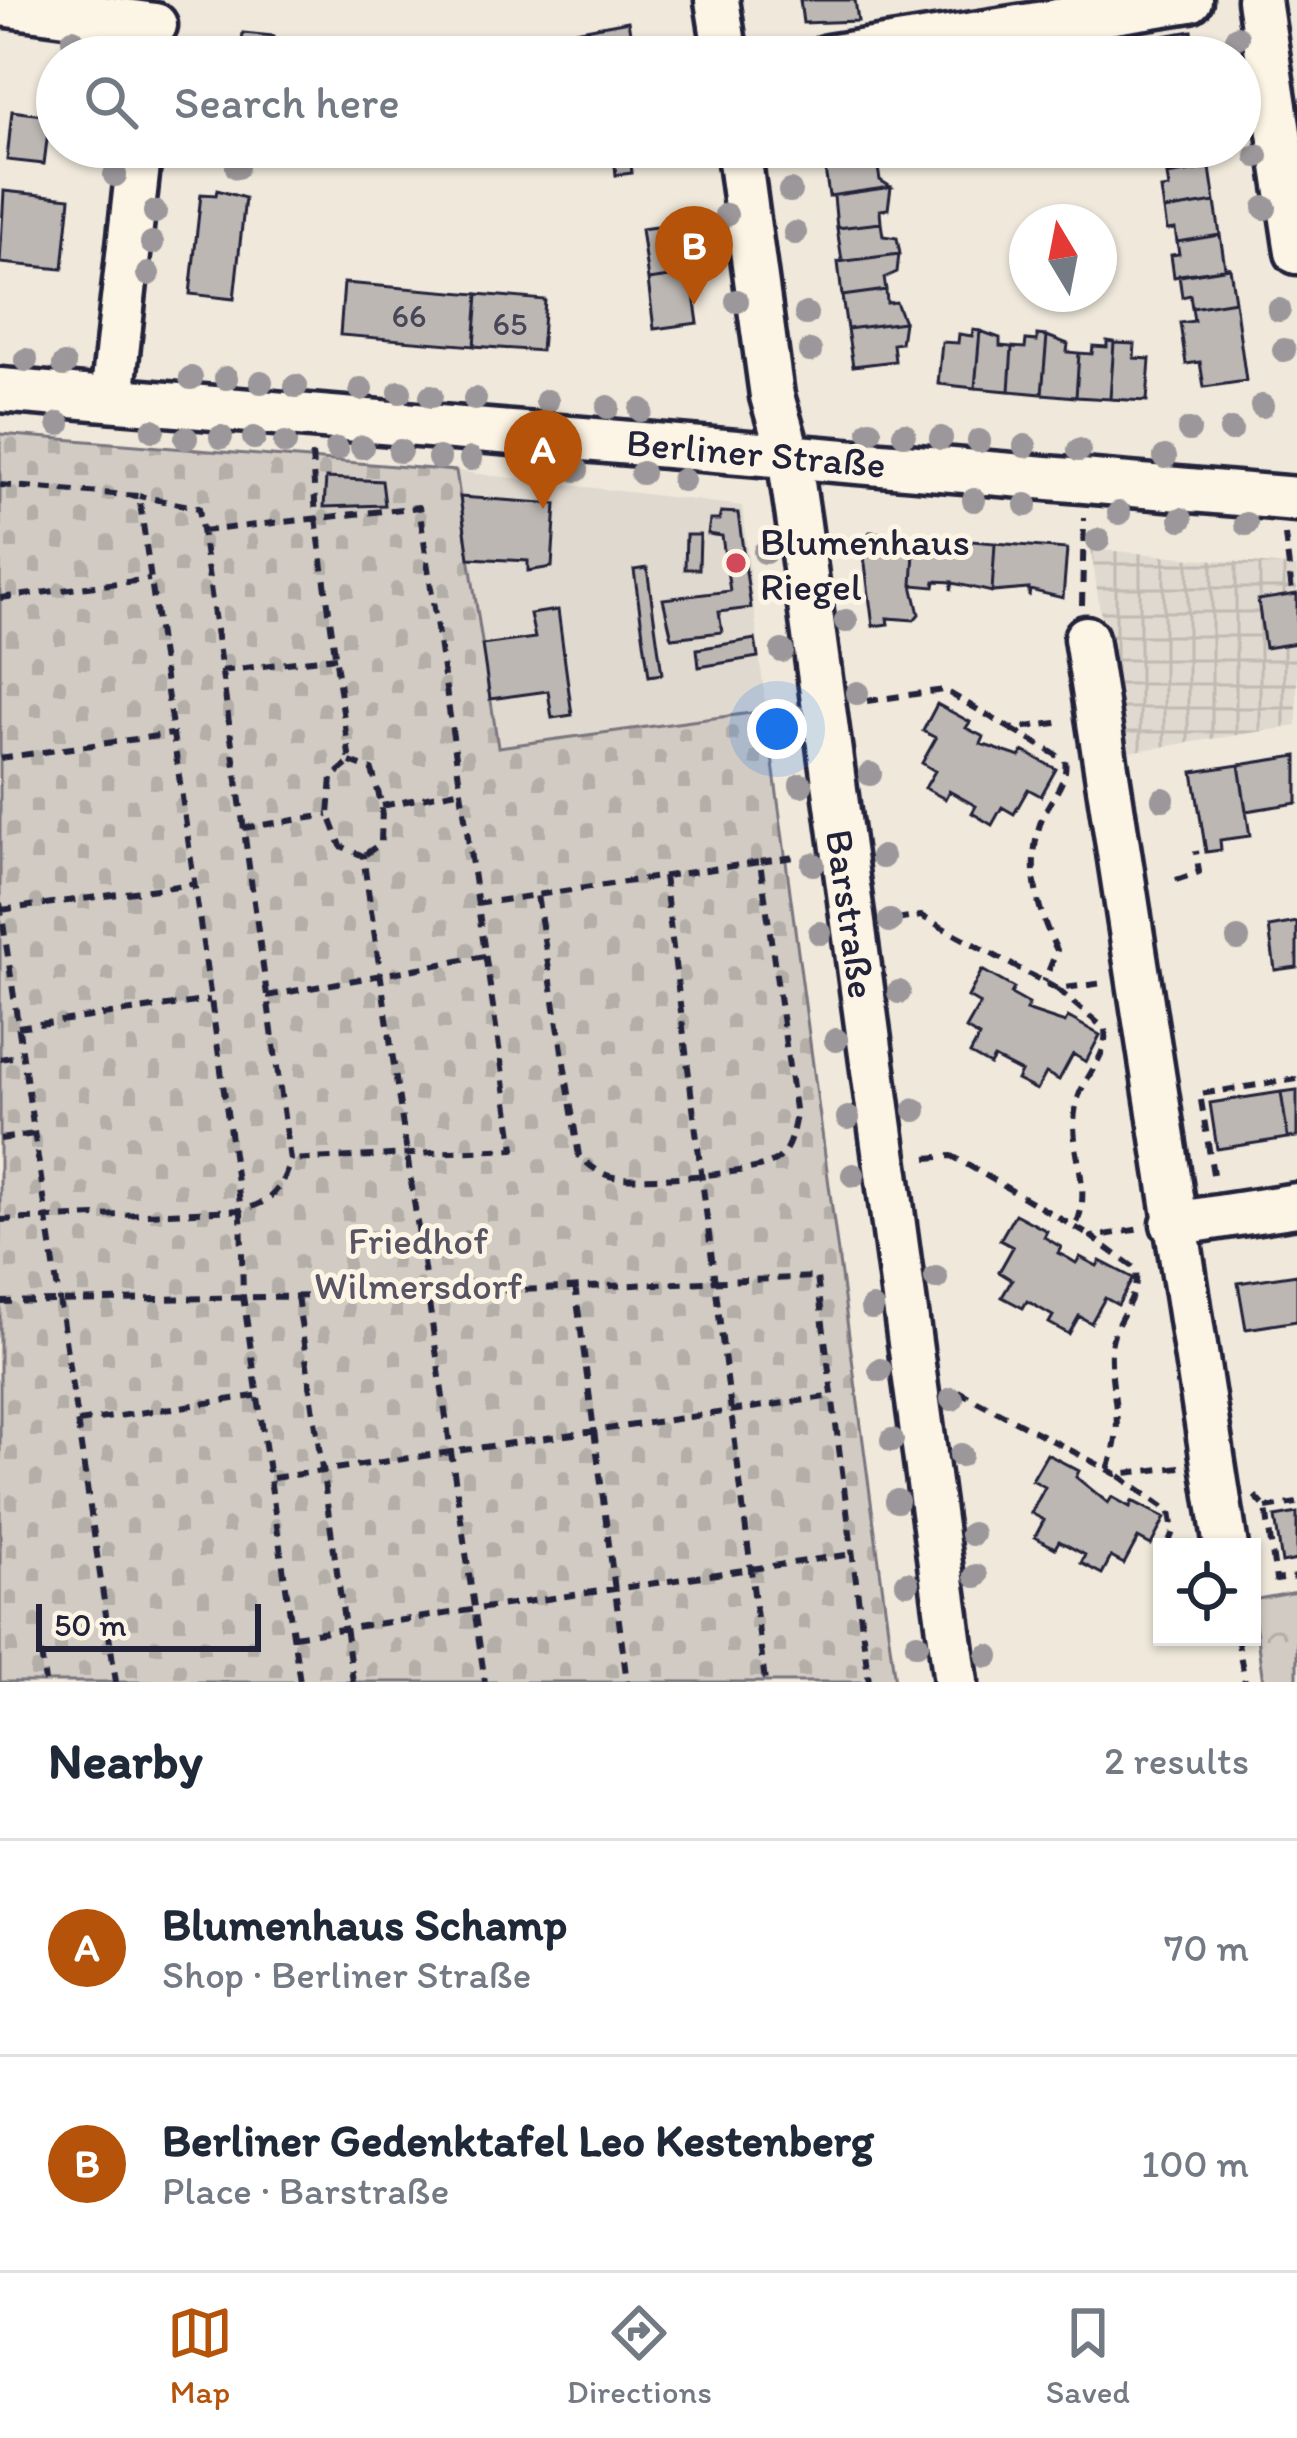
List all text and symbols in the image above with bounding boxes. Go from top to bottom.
search box [36,36,1261,168]
icon: search [78,69,144,135]
text: Search here [174,75,400,129]
north arrow [1009,204,1117,312]
pin: B [655,206,733,305]
house number: 66 [392,296,426,335]
house number: 65 [493,304,527,343]
pin: A [504,410,582,509]
street label: Berliner Straße [624,418,888,488]
place label: Blumenhaus Riegel [760,518,970,610]
marker: Blumenhaus Riegel [723,550,749,576]
your location [747,699,807,759]
street label: Barstraße [816,826,886,1002]
park label: Friedhof Wilmersdorf [314,1217,522,1309]
map controls [1153,1538,1261,1646]
button: locate [1153,1538,1261,1646]
scale bar [36,1598,261,1651]
text: 50 m [54,1605,127,1644]
text: Nearby [48,1730,203,1791]
text: 2 results [1104,1737,1249,1784]
text: Blumenhaus Schamp [162,1897,567,1951]
text: A [75,1924,99,1971]
text: 70 m [1164,1924,1249,1971]
text: Shop · Berliner Straße [162,1951,531,1998]
text: Berliner Gedenktafel Leo Kestenberg [162,2113,874,2167]
text: B [74,2140,100,2187]
text: 100 m [1141,2140,1249,2187]
text: Place · Barstraße [162,2167,449,2214]
tab: Map [167,2300,233,2411]
tab: Directions [567,2300,712,2411]
tab: Saved [1046,2300,1130,2411]

